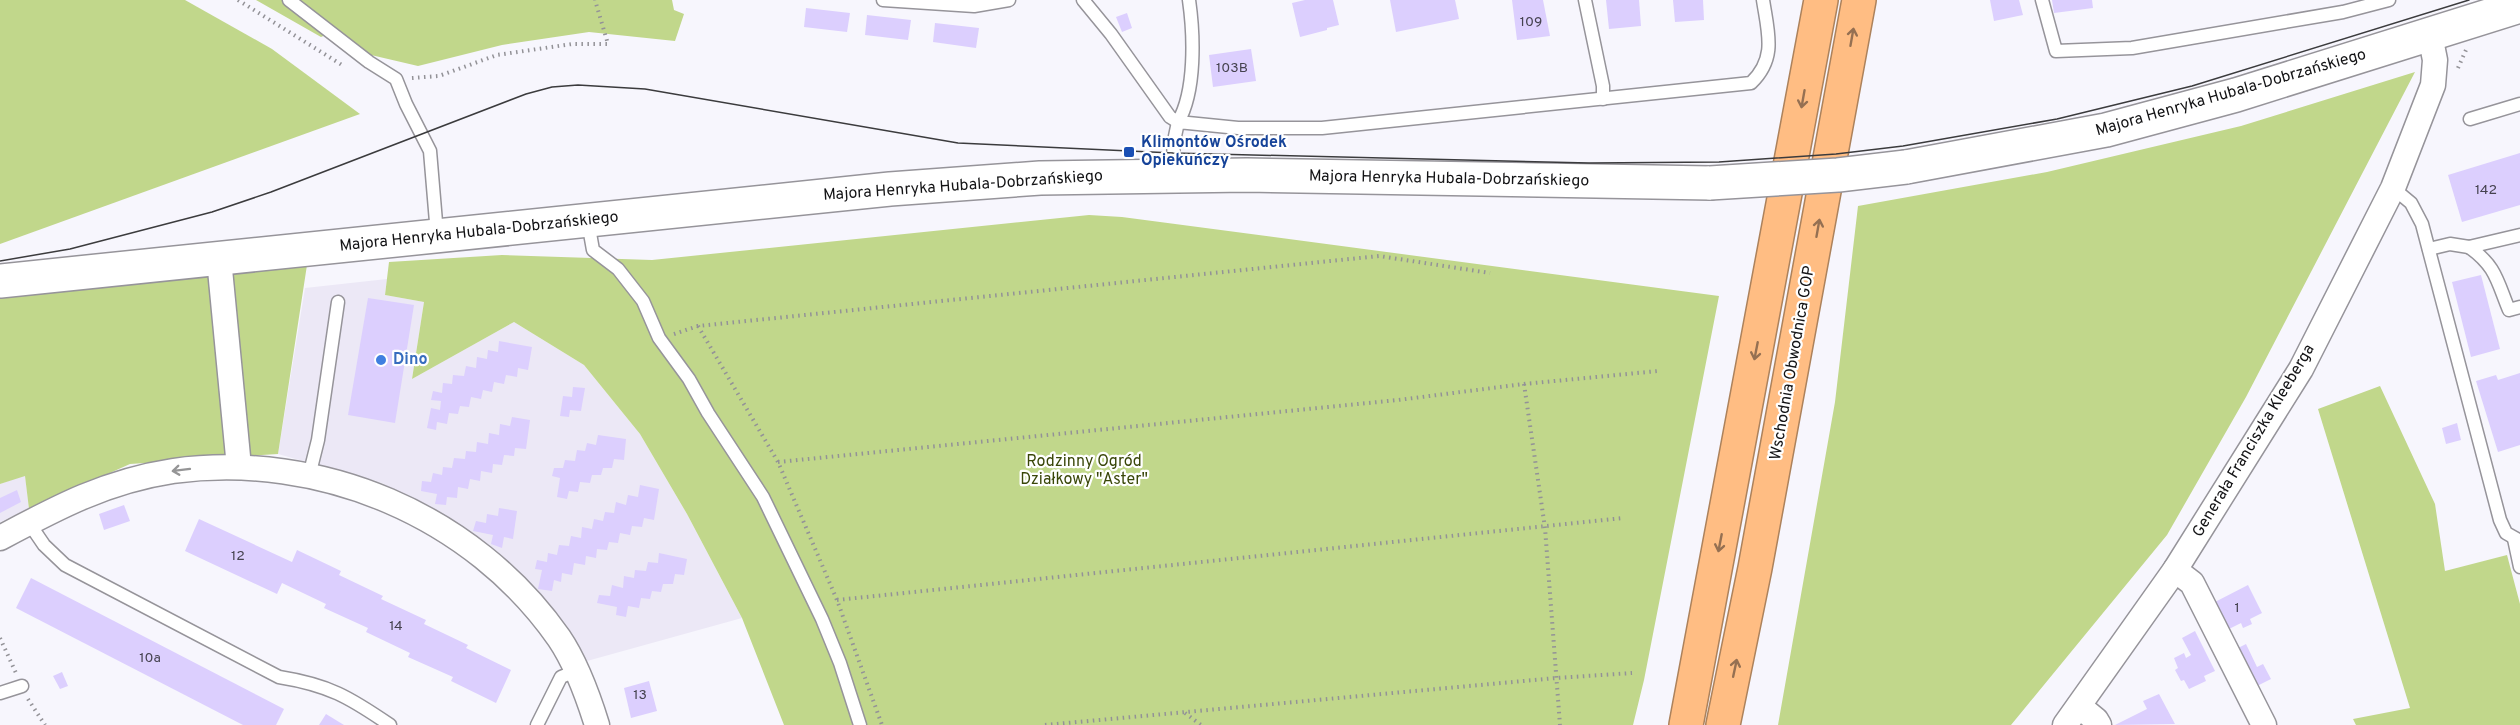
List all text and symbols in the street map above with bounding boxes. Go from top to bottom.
house number: 109 [1520,14,1542,31]
one-way arrow [1847,27,1858,47]
street label: Majora Henryka Hubala-Dobrzańskiego [2093,45,2369,141]
house number: 103B [1216,60,1248,77]
one-way arrow [1797,89,1808,108]
place label: Klimontów Ośrodek Opiekuńczy [1141,133,1287,171]
marker: Klimontów Ośrodek Opiekuńczy [1122,145,1136,159]
street label: Majora Henryka Hubala-Dobrzańskiego [822,166,1104,206]
street label: Majora Henryka Hubala-Dobrzańskiego [1309,167,1589,191]
house number: 142 [2475,182,2497,199]
street label: Majora Henryka Hubala-Dobrzańskiego [339,207,620,257]
one-way arrow [1813,219,1824,239]
street label: Wschodnia Obwodnica GOP [1766,264,1820,462]
one-way arrow [1750,341,1761,360]
street label: Generała Franciszka Kleeberga [2188,341,2320,541]
place label: Dino [393,350,428,370]
marker: Dino [374,353,388,367]
park label: Rodzinny Ogród Działkowy "Aster" [1020,452,1148,490]
one-way arrow [172,465,191,476]
one-way arrow [1714,532,1725,552]
house number: 12 [231,548,245,565]
house number: 1 [2234,600,2240,617]
house number: 14 [389,618,403,635]
house number: 10a [139,650,161,667]
one-way arrow [1730,658,1741,678]
house number: 13 [633,687,647,704]

